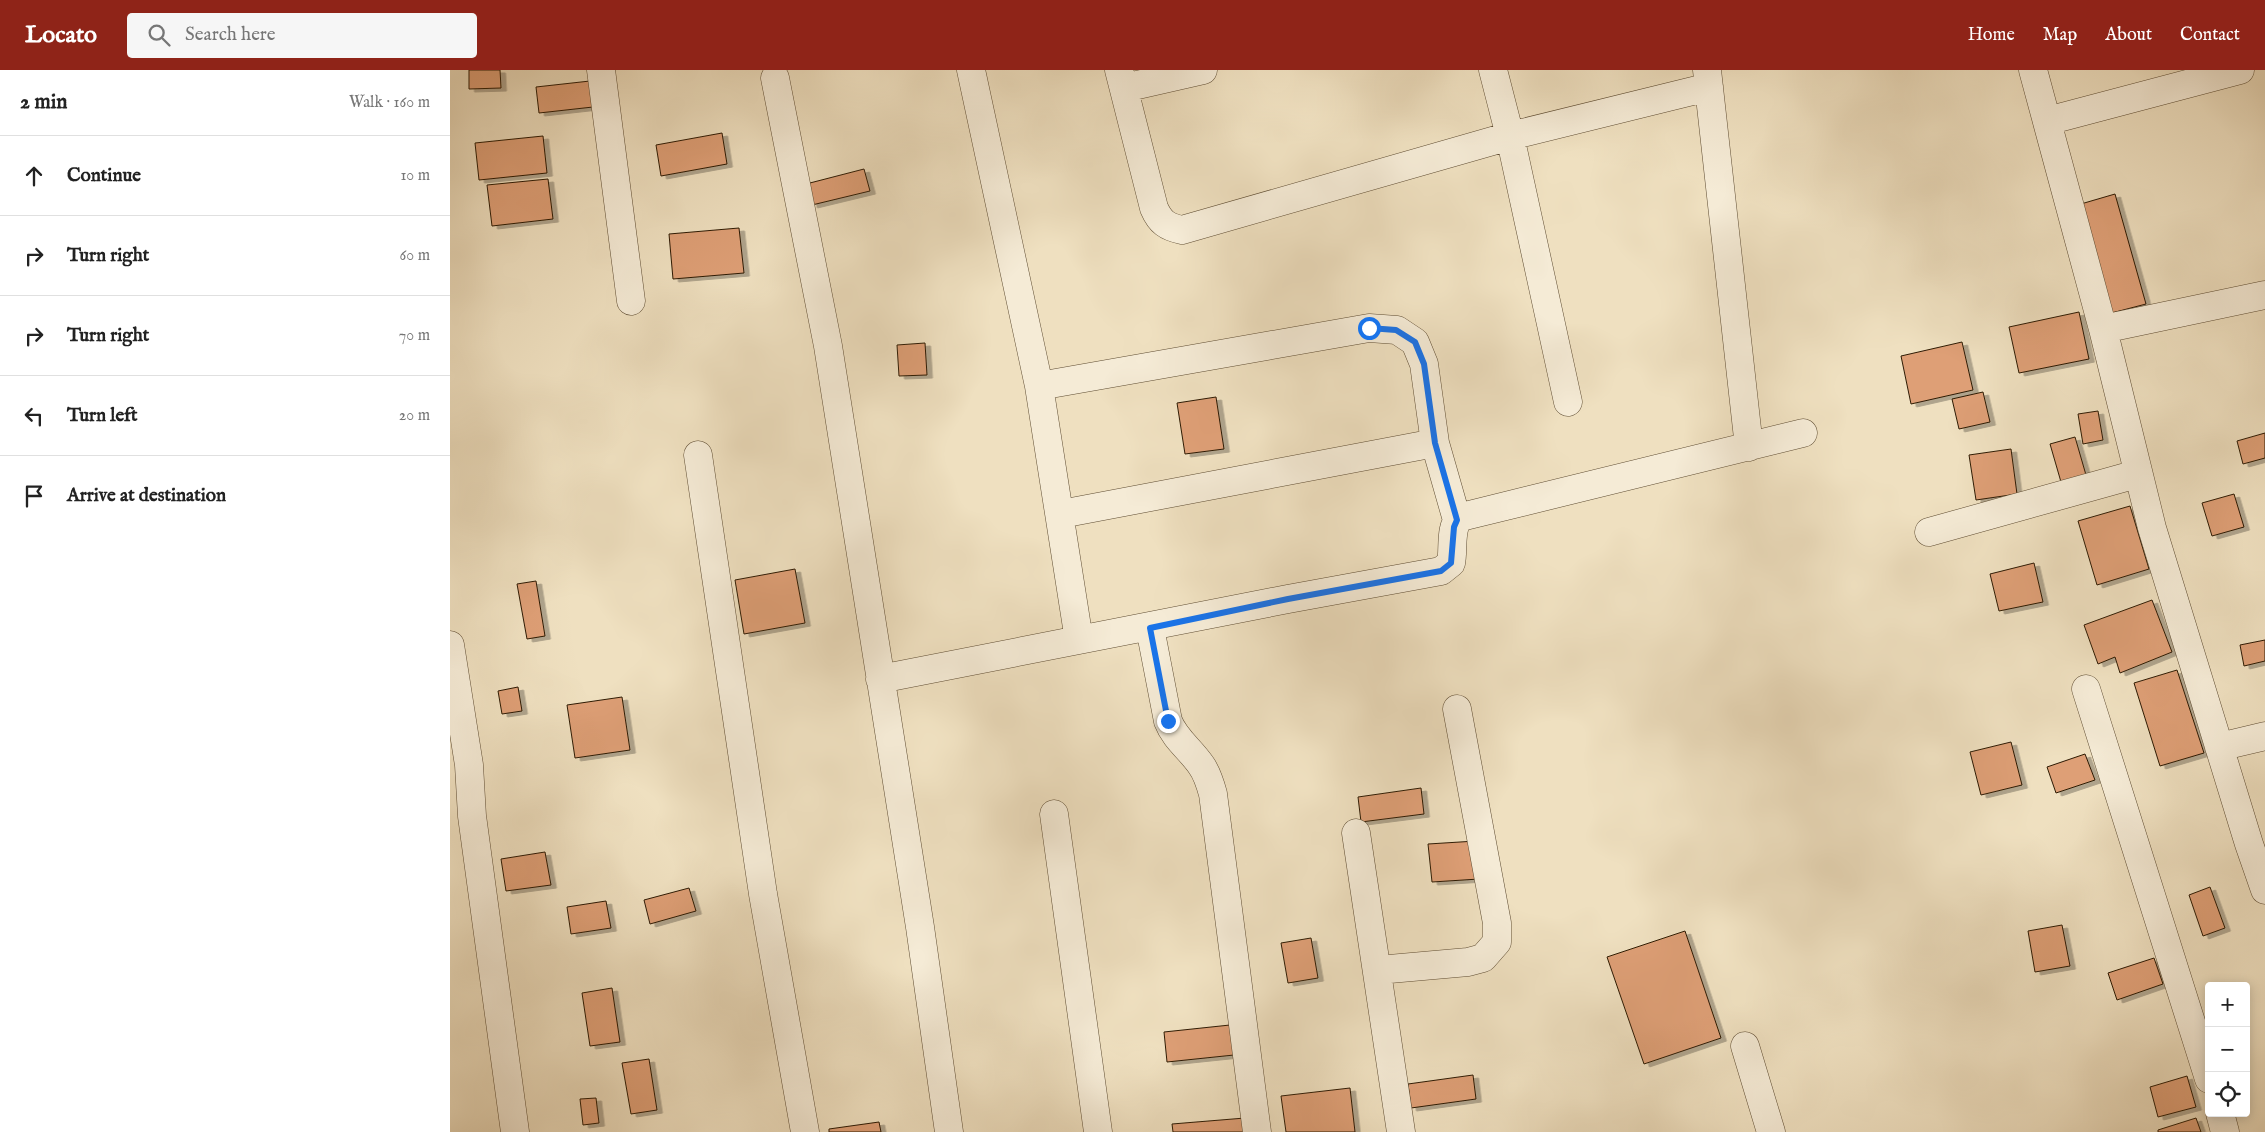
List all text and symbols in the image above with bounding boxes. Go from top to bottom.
search box [127,13,477,58]
text: Locato [25,20,97,51]
icon: search [145,21,173,49]
text: Search here [185,23,276,47]
text: Home [1968,24,2015,47]
text: Map [2043,24,2077,47]
text: About [2105,24,2152,47]
text: Contact [2180,24,2240,47]
text: 2 min [20,89,67,116]
text: Walk · 160 m [349,93,430,113]
icon: ahead [20,162,48,190]
text: Continue [67,164,141,188]
text: 10 m [400,166,430,186]
icon: right [20,242,48,270]
text: Turn right [67,244,149,268]
text: 60 m [400,246,430,266]
route start [1358,317,1381,340]
icon: right [20,322,48,350]
text: Turn right [67,324,149,348]
text: 70 m [399,326,430,346]
icon: left [20,402,48,430]
text: Turn left [67,404,138,428]
text: 20 m [399,406,430,426]
icon: arrive [20,482,48,510]
text: Arrive at destination [67,484,226,508]
route end [1157,710,1180,733]
map controls [2205,982,2250,1117]
button: + [2205,982,2250,1027]
button: − [2205,1027,2250,1072]
button: locate [2205,1072,2250,1117]

